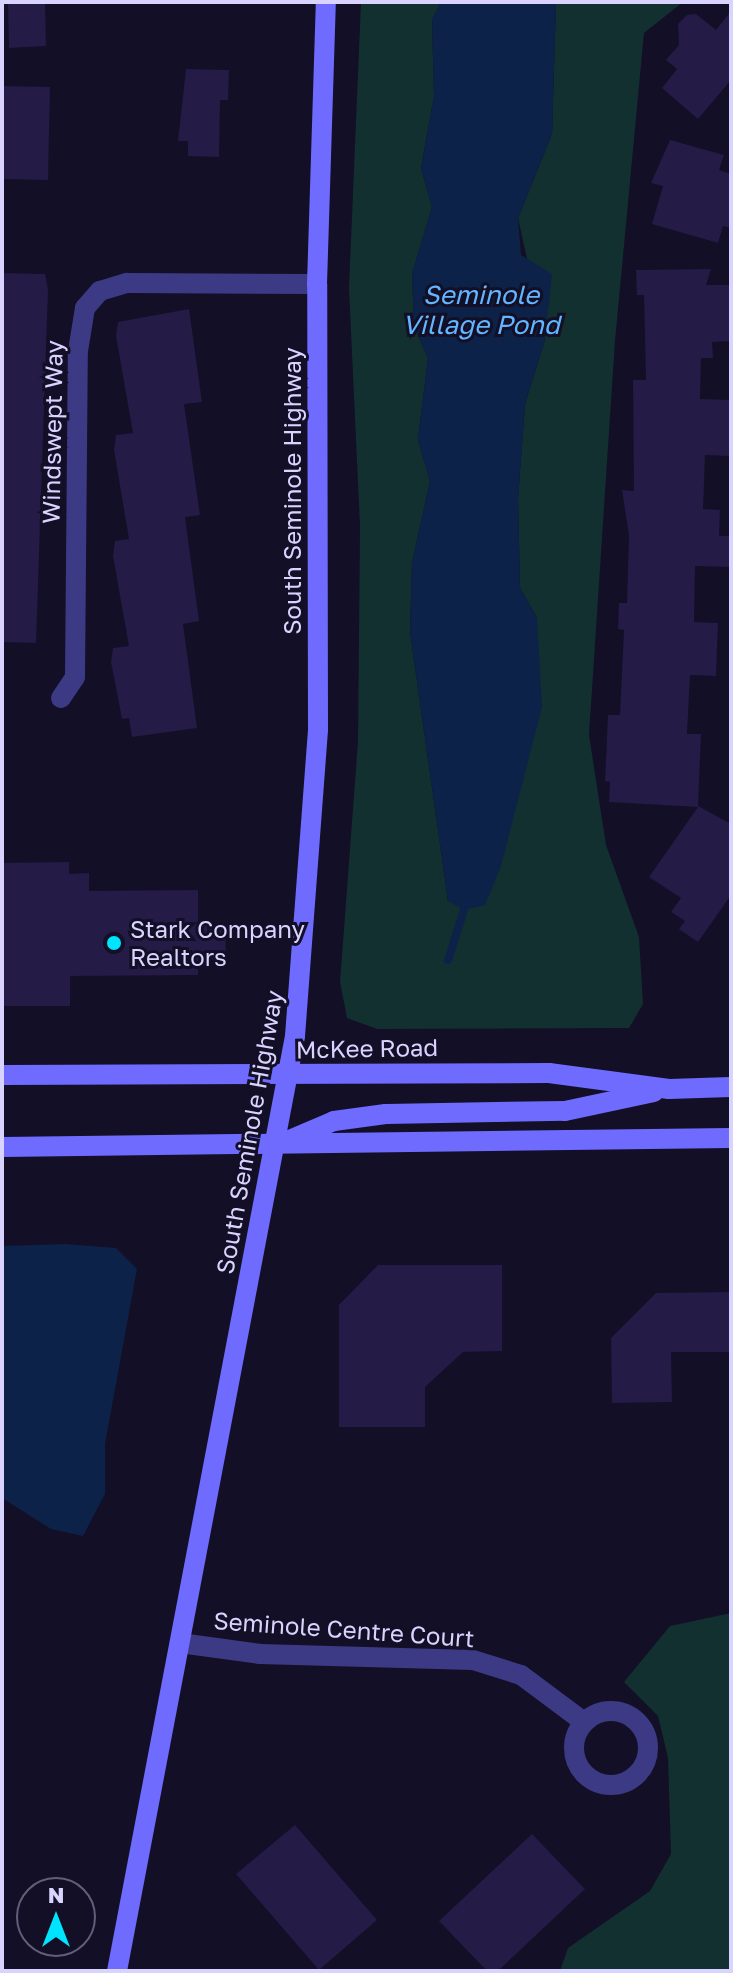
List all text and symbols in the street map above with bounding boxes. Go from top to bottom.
water label: Seminole Village Pond [402,279,560,340]
street label: Windswept Way [36,340,68,524]
street label: South Seminole Highway [278,347,306,635]
place label: Stark Company Realtors [130,915,305,971]
marker: Stark Company Realtors [105,934,123,952]
street label: South Seminole Highway [210,988,288,1276]
street label: McKee Road [296,1032,438,1064]
street label: Seminole Centre Court [213,1606,475,1652]
north arrow [16,1877,96,1957]
text: N [48,1881,64,1908]

